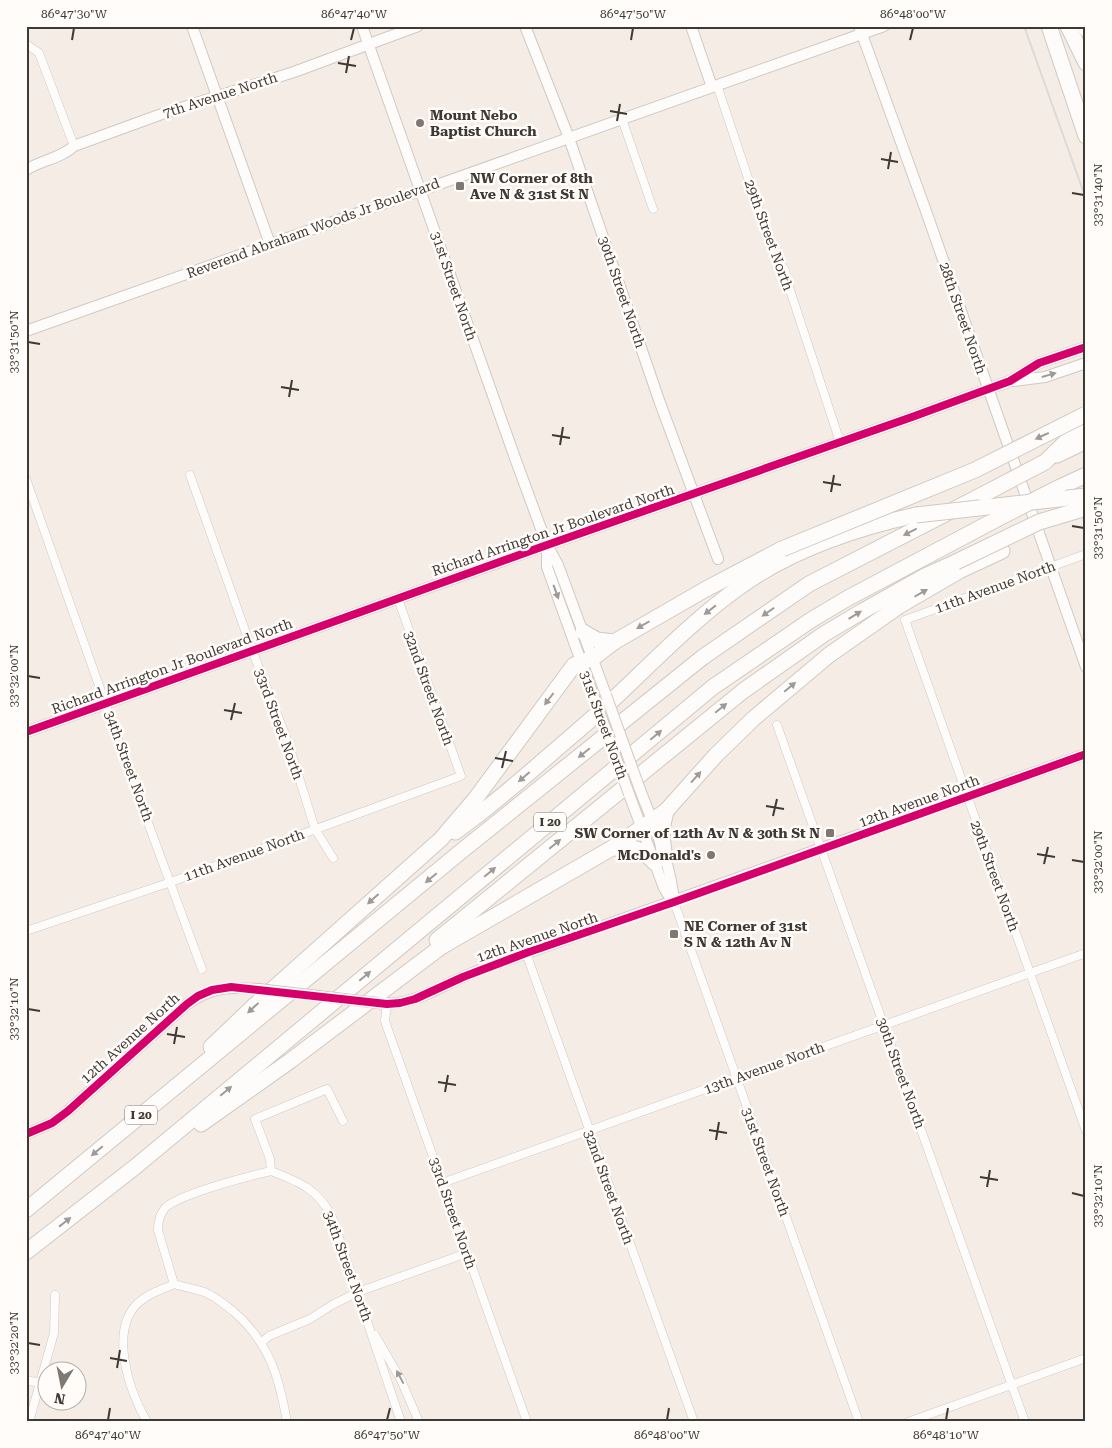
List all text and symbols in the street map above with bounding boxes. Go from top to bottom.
text: 86°47'30"W [41,7,108,21]
text: 86°47'40"W [321,7,388,21]
text: 86°47'50"W [600,7,667,21]
text: 86°48'00"W [880,7,947,21]
street label: 7th Avenue North [161,69,279,121]
place label: Mount Nebo Baptist Church [430,107,537,139]
marker: Mount Nebo Baptist Church [414,117,426,129]
text: 33°31'40"N [1091,163,1105,227]
place label: NW Corner of 8th Ave N & 31st St N [470,170,594,202]
street label: Reverend Abraham Woods Jr Boulevard [184,175,442,281]
street label: 29th Street North [741,177,797,293]
marker: NW Corner of 8th Ave N & 31st St N [454,180,466,192]
street label: 31st Street North [428,229,480,343]
street label: 30th Street North [595,234,649,350]
street label: 28th Street North [936,260,990,376]
text: 33°31'50"N [7,310,21,374]
one-way arrow [1041,371,1056,379]
one-way arrow [1035,432,1049,440]
street label: Richard Arrington Jr Boulevard North [430,481,676,579]
text: 33°31'50"N [1091,496,1105,560]
one-way arrow [902,528,917,536]
street label: 11th Avenue North [933,558,1057,616]
one-way arrow [552,585,560,600]
one-way arrow [915,588,928,597]
one-way arrow [704,604,717,615]
one-way arrow [762,607,775,617]
one-way arrow [848,611,861,620]
street label: Richard Arrington Jr Boulevard North [49,615,295,717]
one-way arrow [636,621,649,630]
street label: 32nd Street North [401,629,457,747]
text: 33°32'00"N [7,644,21,708]
street label: 33rd Street North [251,666,307,782]
street label: 31st Street North [577,668,631,782]
one-way arrow [783,682,796,693]
one-way arrow [544,692,555,705]
one-way arrow [715,703,728,713]
street label: 34th Street North [101,708,157,824]
one-way arrow [649,729,661,741]
one-way arrow [578,747,591,758]
one-way arrow [519,771,531,783]
one-way arrow [690,772,702,784]
street label: 12th Avenue North [857,772,981,830]
road number: I 20 [534,812,566,832]
street label: 29th Street North [967,818,1023,934]
place label: SW Corner of 12th Av N & 30th St N [575,825,820,841]
street label: 11th Avenue North [182,826,306,884]
marker: SW Corner of 12th Av N & 30th St N [824,827,836,839]
text: 33°32'00"N [1091,830,1105,894]
one-way arrow [548,838,561,849]
place label: McDonald's [618,847,701,863]
marker: McDonald's [705,849,717,861]
one-way arrow [483,867,496,878]
one-way arrow [424,872,437,883]
one-way arrow [368,893,380,905]
street label: 12th Avenue North [474,909,600,965]
place label: NE Corner of 31st S N & 12th Av N [684,918,808,950]
marker: NE Corner of 31st S N & 12th Av N [668,928,680,940]
one-way arrow [359,971,371,982]
text: 33°32'10"N [7,977,21,1041]
street label: 12th Avenue North [77,990,183,1086]
one-way arrow [247,1002,259,1014]
street label: 30th Street North [873,1015,929,1131]
street label: 13th Avenue North [702,1039,826,1097]
one-way arrow [220,1085,233,1096]
street label: 31st Street North [739,1105,793,1219]
road number: I 20 [125,1106,157,1124]
street label: 32nd Street North [581,1128,637,1246]
one-way arrow [91,1146,104,1157]
street label: 33rd Street North [426,1155,480,1271]
text: 33°32'10"N [1091,1164,1105,1228]
street label: 34th Street North [320,1208,376,1324]
one-way arrow [58,1217,71,1228]
text: 33°32'20"N [7,1311,21,1375]
north arrow [38,1360,88,1410]
one-way arrow [396,1370,404,1384]
text: N [53,1390,66,1408]
text: 86°47'40"W [75,1428,142,1442]
text: 86°47'50"W [354,1428,421,1442]
text: 86°48'00"W [634,1428,701,1442]
text: 86°48'10"W [913,1428,980,1442]

